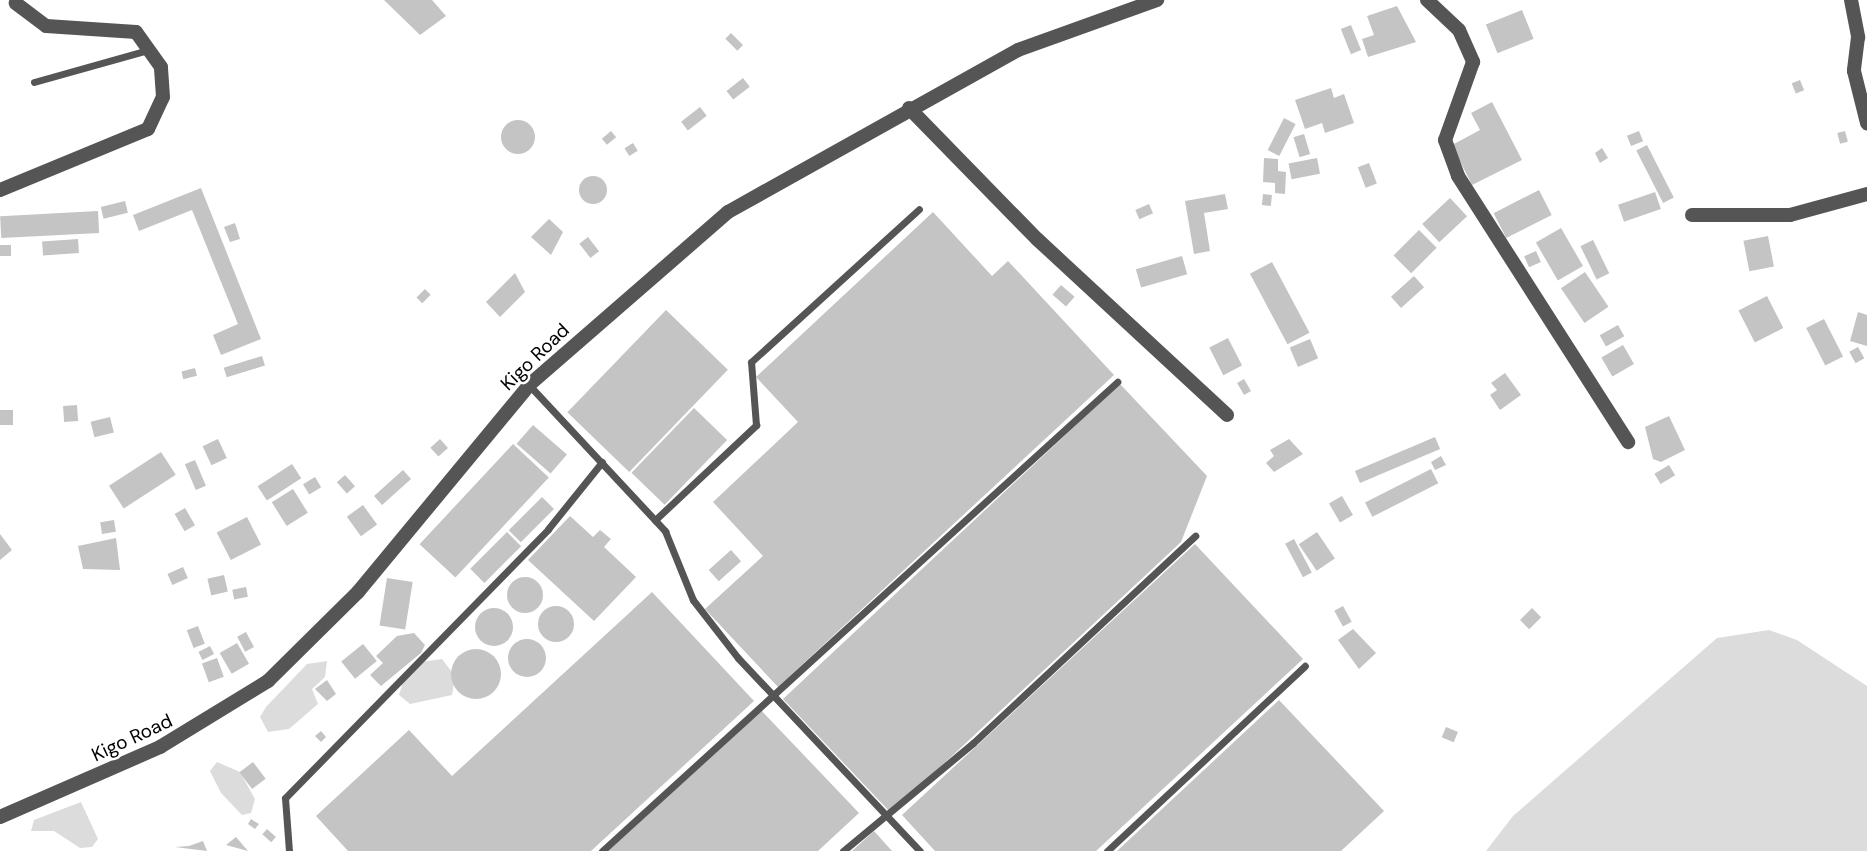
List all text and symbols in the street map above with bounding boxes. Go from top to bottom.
street label: Kigo Road [496,319,574,395]
street label: Kigo Road [88,709,176,767]

